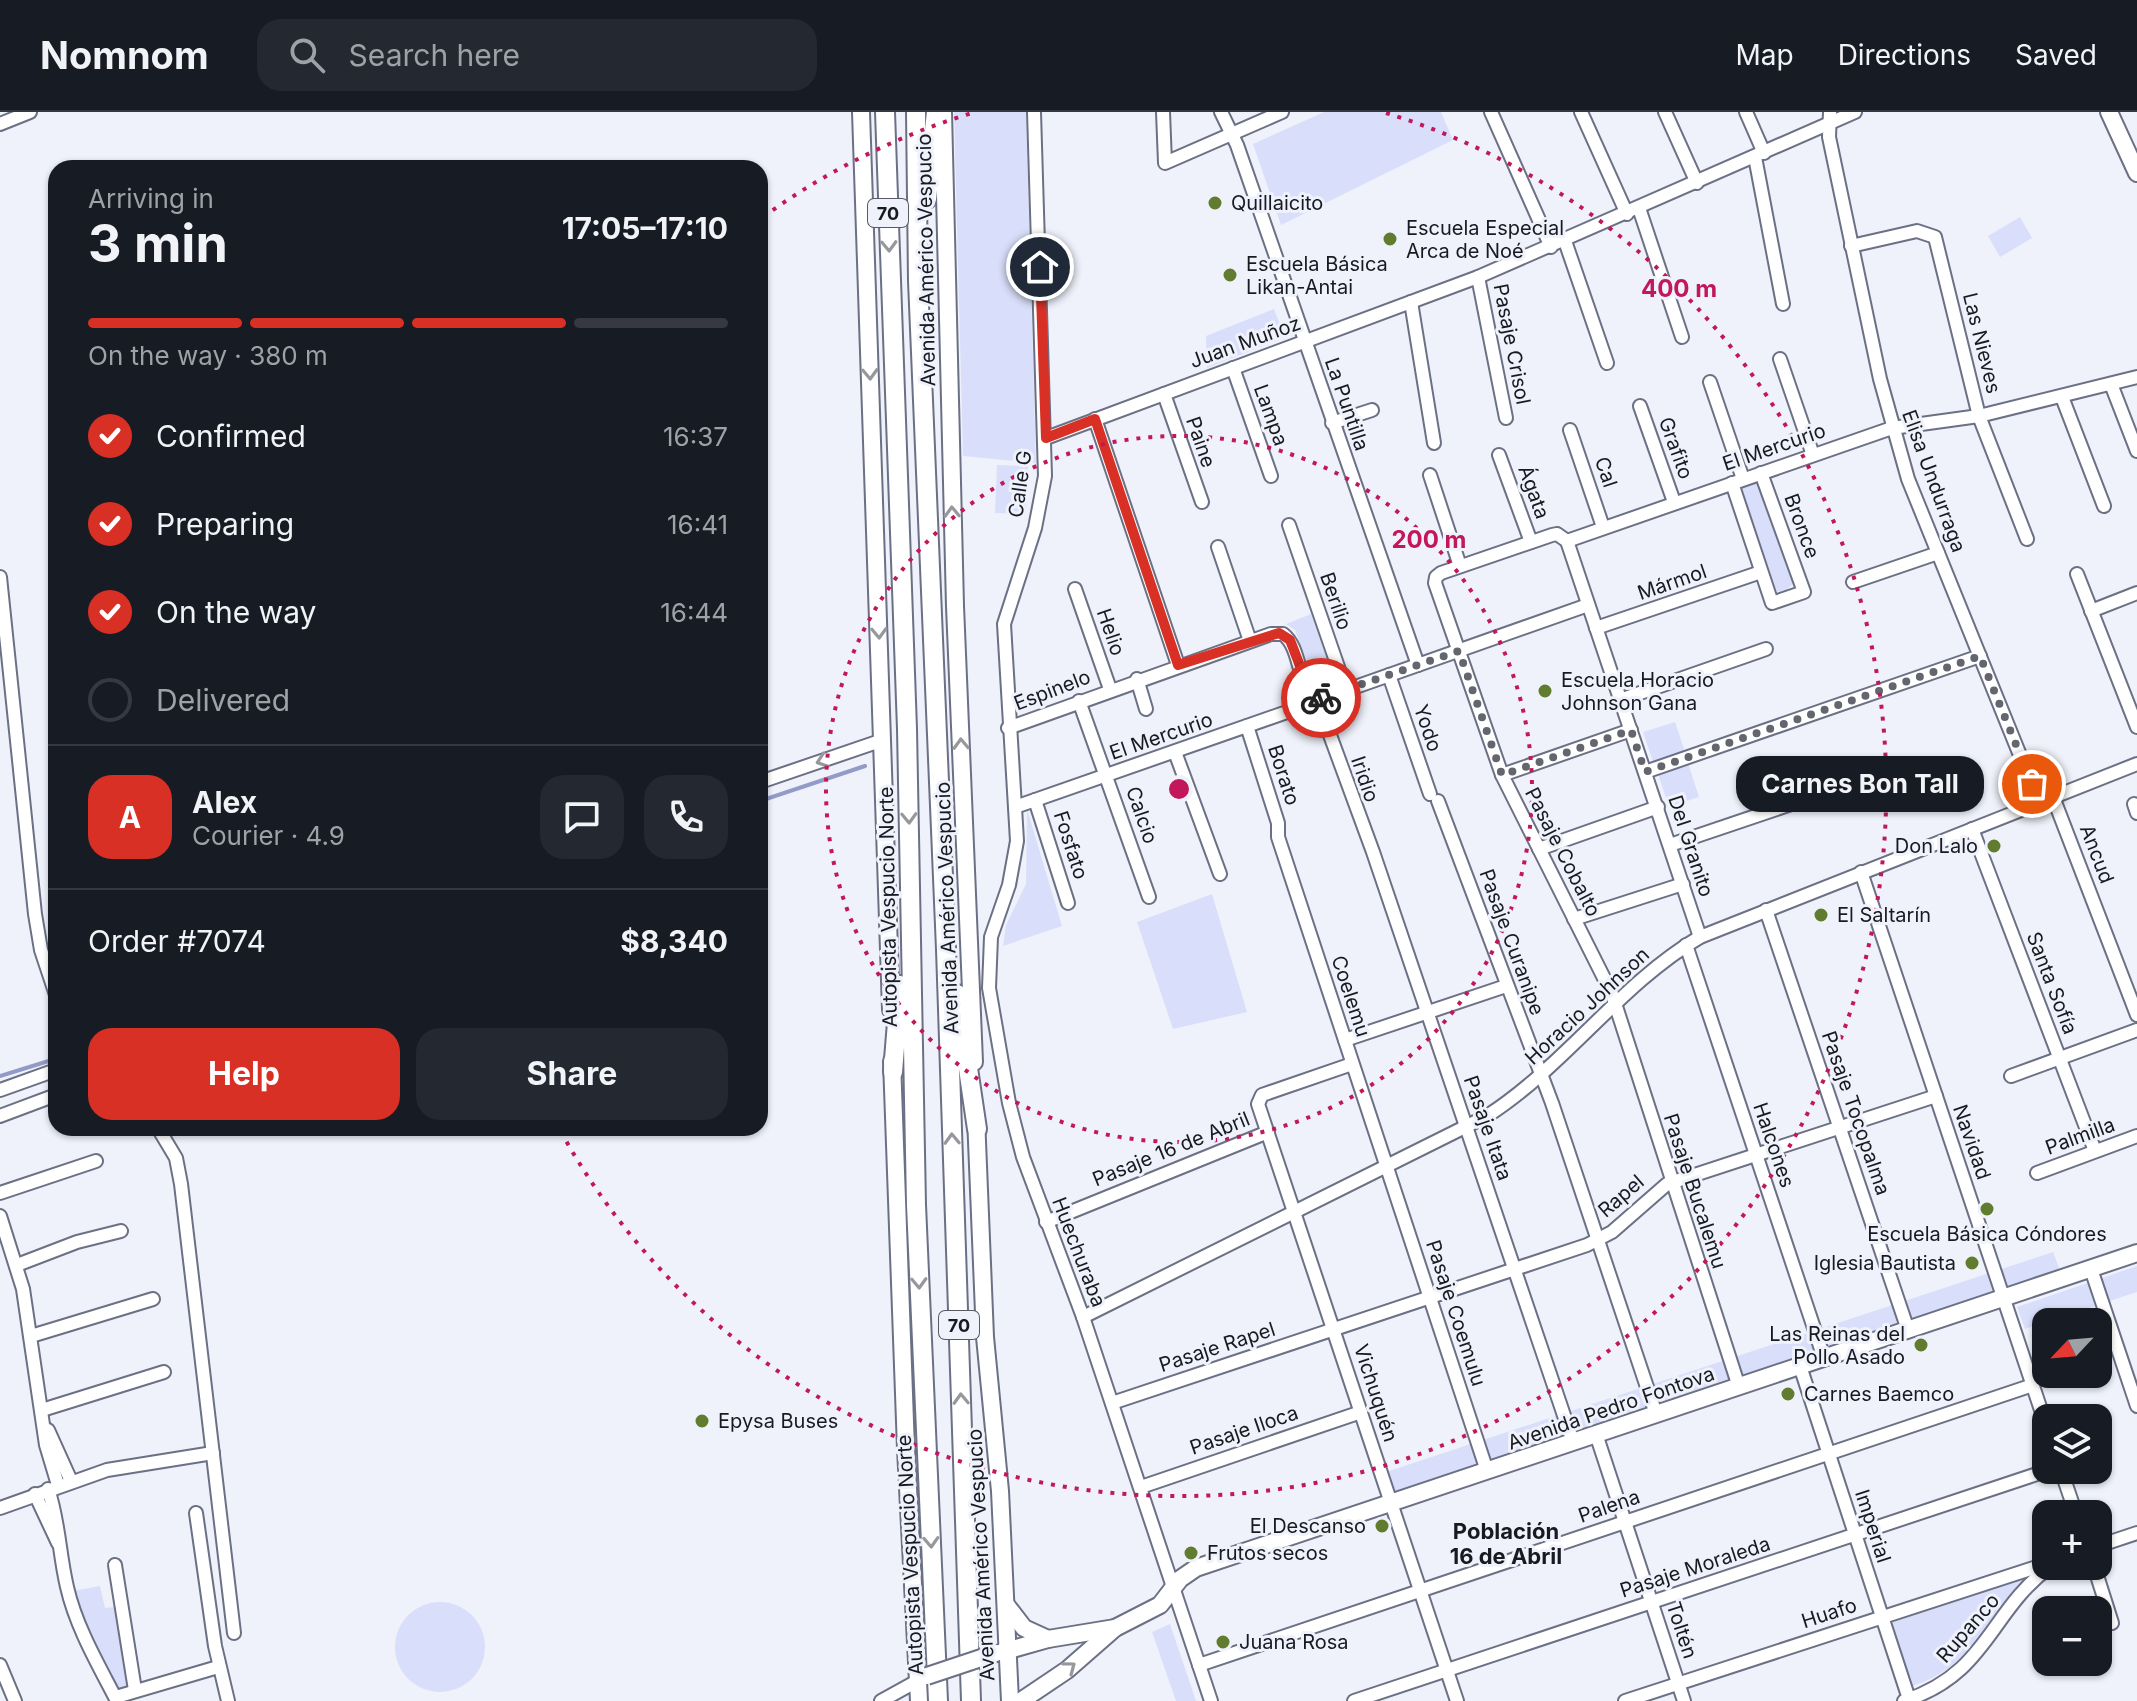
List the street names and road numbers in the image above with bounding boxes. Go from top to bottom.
street label: Avenida Américo Vespucio [912,133,940,387]
road number: 70 [868,199,908,227]
street label: Pasaje Crisol [1489,282,1535,406]
street label: Las Nieves [1958,290,2006,396]
street label: Juan Muñoz [1186,311,1304,373]
street label: La Puntilla [1320,354,1374,454]
street label: Lampa [1249,381,1293,449]
street label: Elisa Undurraga [1897,406,1971,556]
street label: Paine [1181,413,1221,471]
street label: Grafito [1654,414,1698,482]
street label: El Mercurio [1719,418,1829,476]
street label: Calle G [1003,449,1037,519]
street label: Cal [1590,454,1622,490]
street label: Ágata [1513,462,1556,522]
street label: Bronce [1779,490,1825,562]
street label: Mármol [1634,559,1710,605]
street label: Berilio [1315,569,1357,633]
street label: Helio [1092,605,1130,659]
street label: Espinelo [1010,664,1094,716]
street label: Yodo [1409,701,1447,755]
street label: El Mercurio [1106,707,1216,765]
street label: Borato [1263,742,1305,808]
street label: Iridio [1346,753,1384,805]
street label: Avenida Américo Vespucio [931,781,963,1035]
street label: Calcio [1121,783,1163,847]
street label: Pasaje Cobalto [1520,783,1606,921]
street label: Autopista Vespucio Norte [874,786,902,1028]
street label: Del Granito [1663,792,1719,900]
street label: Fosfato [1049,808,1093,882]
street label: Ancud [2075,821,2119,887]
street label: Pasaje Curanipe [1474,866,1550,1018]
street label: Santa Sofía [2022,928,2082,1038]
street label: Horacio Johnson [1520,942,1654,1070]
street label: Coelemu [1327,952,1375,1040]
street label: Pasaje Tocopalma [1817,1028,1895,1198]
street label: Pasaje Itata [1459,1072,1517,1184]
street label: Halcones [1748,1099,1800,1191]
street label: Navidad [1948,1101,1996,1183]
street label: Pasaje 16 de Abril [1089,1107,1253,1191]
street label: Pasaje Bucalemu [1659,1110,1731,1272]
street label: Palmilla [2042,1112,2118,1160]
street label: Rapel [1593,1170,1649,1222]
street label: Huechuraba [1047,1194,1111,1310]
street label: Pasaje Coemulu [1421,1237,1491,1389]
road number: 70 [939,1311,979,1339]
street label: Pasaje Rapel [1156,1317,1278,1377]
street label: Vichuquén [1349,1341,1403,1445]
street label: Avenida Pedro Fontova [1504,1361,1718,1455]
street label: Pasaje Iloca [1187,1400,1301,1460]
street label: Avenida Américo Vespucio [962,1428,1000,1682]
street label: Autopista Vespucio Norte [892,1434,928,1676]
street label: Palena [1575,1484,1643,1528]
street label: Imperial [1850,1486,1896,1566]
street label: Pasaje Moraleda [1617,1531,1773,1603]
street label: Rupanco [1932,1589,2004,1667]
street label: Huafo [1798,1593,1860,1633]
street label: Toltén [1662,1599,1702,1661]

